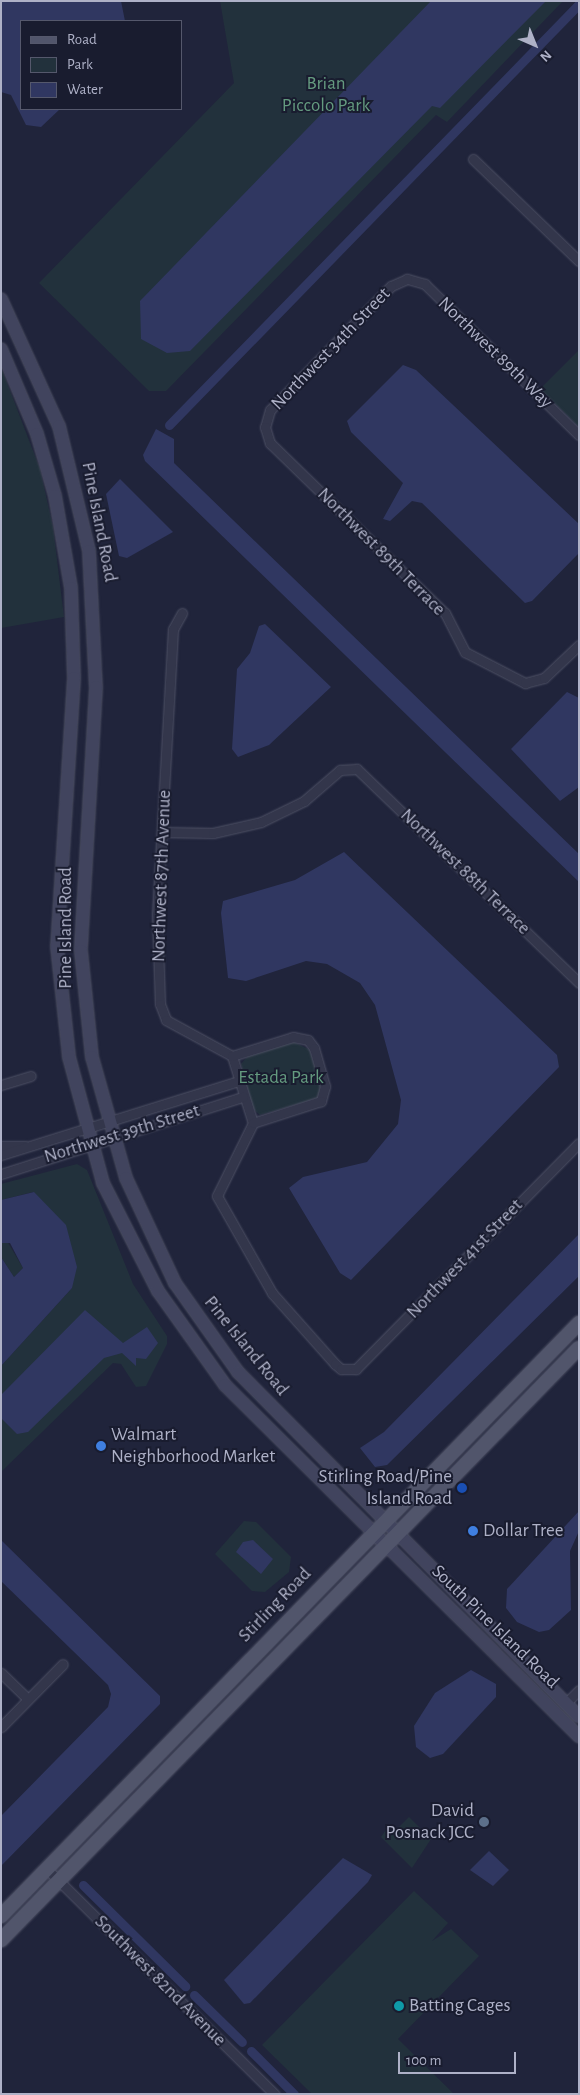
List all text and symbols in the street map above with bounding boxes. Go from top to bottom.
legend [20,20,182,110]
north arrow [510,20,560,70]
text: Road [67,32,97,47]
text: N [537,47,554,64]
text: Park [67,57,93,72]
park label: Brian Piccolo Park [282,73,370,117]
text: Water [67,82,103,97]
street label: Northwest 34th Street [267,283,395,415]
street label: Northwest 89th Way [433,293,557,413]
street label: Pine Island Road [76,460,122,584]
street label: Northwest 89th Terrace [312,483,450,621]
street label: Northwest 87th Avenue [148,789,176,963]
street label: Northwest 88th Terrace [395,804,535,940]
street label: Pine Island Road [55,867,77,989]
park label: Estada Park [238,1067,324,1089]
street label: Northwest 39th Street [41,1099,203,1169]
street label: Northwest 41st Street [402,1194,528,1324]
street label: Pine Island Road [199,1292,293,1400]
place label: Walmart Neighborhood Market [111,1424,275,1468]
marker: Walmart Neighborhood Market [95,1440,107,1452]
place label: Stirling Road/Pine Island Road [318,1466,452,1510]
marker: Stirling Road/Pine Island Road [456,1482,468,1494]
place label: Dollar Tree [483,1520,564,1542]
marker: Dollar Tree [467,1525,479,1537]
street label: South Pine Island Road [426,1560,564,1694]
street label: Stirling Road [234,1563,316,1647]
place label: David Posnack JCC [386,1800,474,1844]
marker: David Posnack JCC [478,1816,490,1828]
street label: Southwest 82nd Avenue [90,1911,230,2051]
place label: Batting Cages [409,1995,511,2017]
marker: Batting Cages [393,2000,405,2012]
scale bar [400,2042,518,2074]
text: 100 m [406,2053,441,2068]

